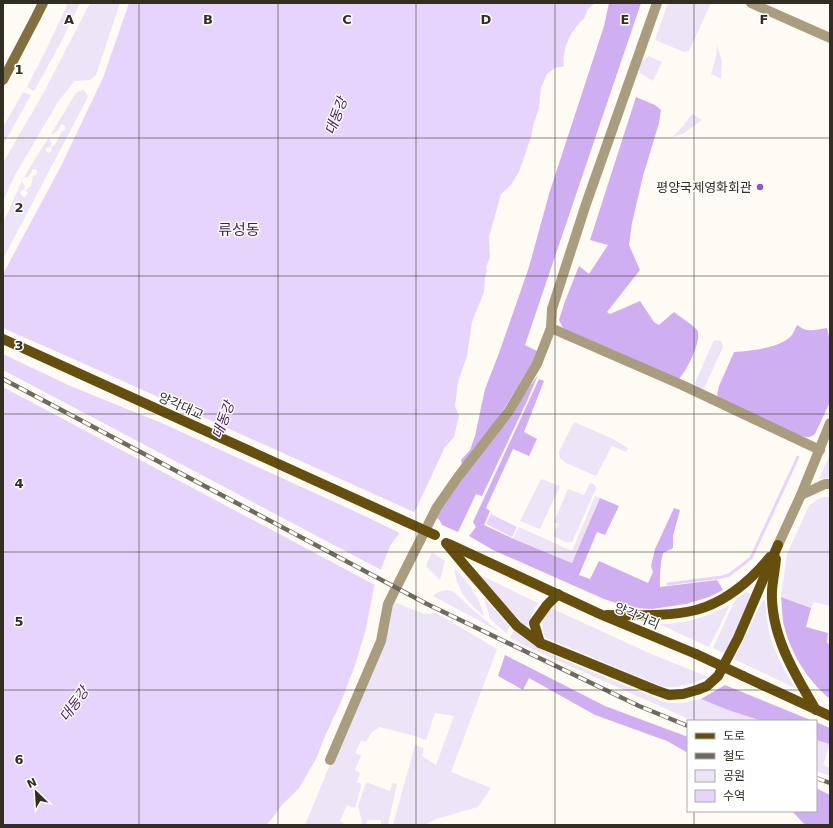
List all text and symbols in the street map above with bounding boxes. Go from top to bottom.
text: A [64,12,74,27]
text: B [203,12,213,27]
text: C [342,12,352,27]
text: D [481,12,492,27]
text: E [621,12,629,27]
text: F [760,12,768,27]
text: 1 [14,62,24,77]
water label: 대동강 [322,93,351,137]
place label: 평양국제영화회관 [656,180,752,195]
marker: 평양국제영화회관 [755,182,765,192]
text: 2 [14,200,24,215]
district label: 류성동 [218,221,260,239]
text: 3 [14,338,24,353]
street label: 양각대교 [156,389,206,423]
water label: 대동강 [209,397,238,441]
text: 4 [14,476,24,491]
street label: 양각거리 [612,600,662,632]
text: 5 [14,614,24,629]
water label: 대동강 [56,682,93,724]
legend [687,720,817,812]
text: 도로 [723,729,745,743]
text: 철도 [723,749,745,763]
text: 6 [14,752,24,767]
text: 공원 [723,769,745,783]
north arrow [16,772,56,812]
text: N [25,776,39,791]
text: 수역 [723,789,745,803]

